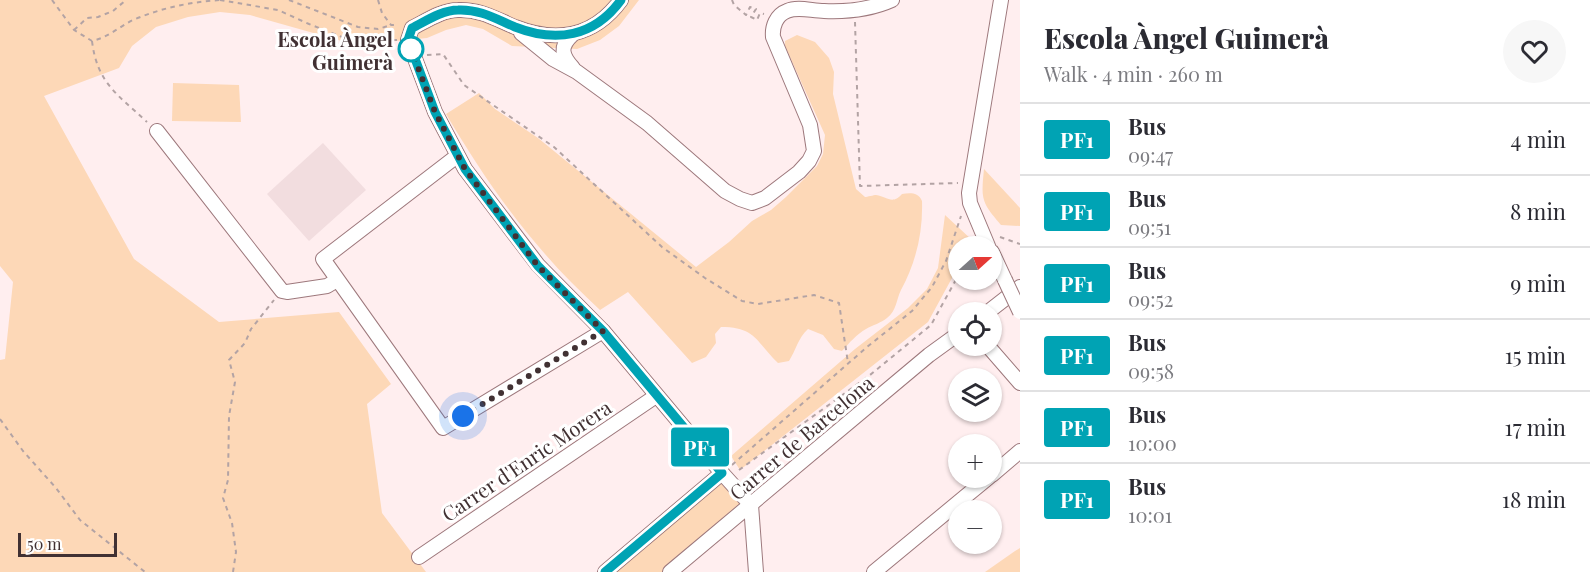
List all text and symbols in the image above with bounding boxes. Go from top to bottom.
text: Escola Àngel Guimerà [1044,19,1329,56]
button: heart [1503,20,1566,83]
place label: Escola Àngel Guimerà [277,25,394,75]
marker: Escola Àngel Guimerà [398,36,424,62]
text: Walk · 4 min · 260 m [1044,60,1223,87]
text: Bus [1128,111,1166,141]
text: 4 min [1511,124,1566,154]
text: PF1 [1060,125,1094,153]
text: 09:47 [1128,141,1173,168]
text: Bus [1128,183,1166,213]
text: 8 min [1510,196,1566,226]
text: PF1 [1060,197,1094,225]
text: 09:51 [1128,213,1171,240]
north arrow [948,236,1002,290]
map controls [948,236,1002,554]
text: Bus [1128,255,1166,285]
text: 9 min [1510,268,1566,298]
text: PF1 [1060,269,1094,297]
text: 09:52 [1128,285,1173,312]
button: locate [948,302,1002,356]
text: Bus [1128,327,1166,357]
text: 15 min [1505,340,1566,370]
text: PF1 [1060,341,1094,369]
text: 09:58 [1128,357,1174,384]
button: layers [948,368,1002,422]
street label: Carrer de Barcelona [723,369,879,505]
street label: Carrer d'Enric Morera [436,393,616,527]
text: Bus [1128,399,1166,429]
your location [448,401,478,431]
text: 17 min [1505,412,1566,442]
text: PF1 [1060,413,1094,441]
line badge: PF1 [666,428,734,466]
text: 10:00 [1128,429,1177,456]
text: PF1 [683,433,717,461]
button: + [948,434,1002,488]
text: Bus [1128,471,1166,501]
text: 18 min [1502,484,1566,514]
text: PF1 [1060,485,1094,513]
button: − [948,500,1002,554]
text: 10:01 [1128,501,1172,528]
scale bar [18,530,117,558]
text: 50 m [27,533,61,554]

